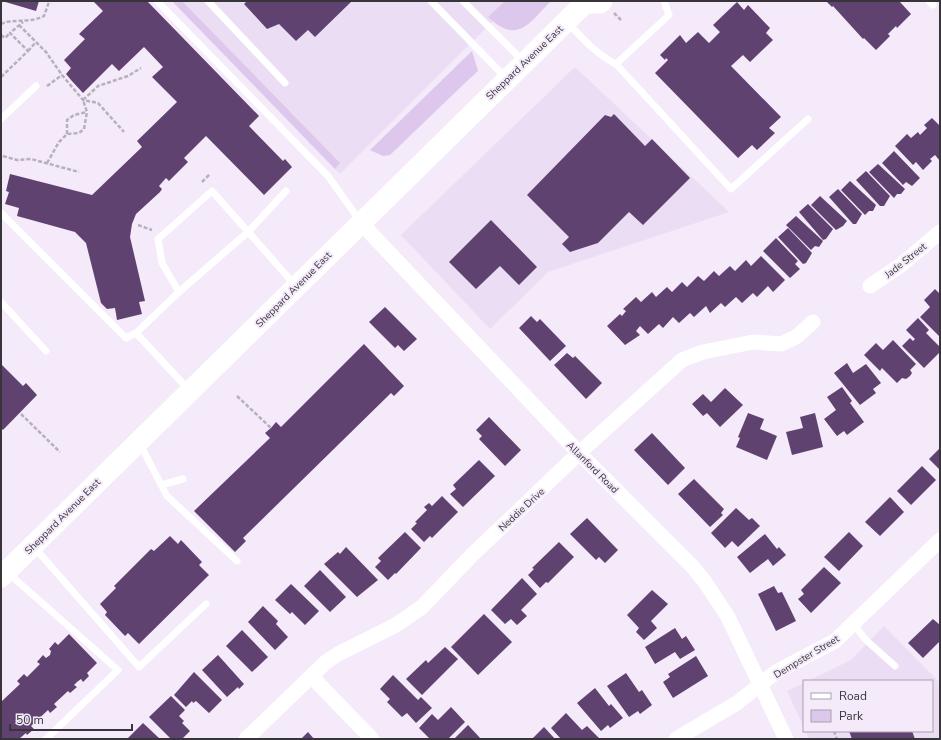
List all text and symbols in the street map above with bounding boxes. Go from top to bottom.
street label: Sheppard Avenue East [483,22,567,103]
street label: Jade Street [881,240,930,282]
street label: Sheppard Avenue East [253,248,335,331]
street label: Allanford Road [563,439,621,497]
street label: Sheppard Avenue East [22,475,104,558]
street label: Neddie Drive [496,485,548,535]
street label: Dempster Street [771,632,842,682]
legend [803,680,933,732]
text: Road [839,688,867,704]
scale bar [10,706,132,732]
text: Park [839,708,864,724]
text: 50 m [16,712,44,728]

